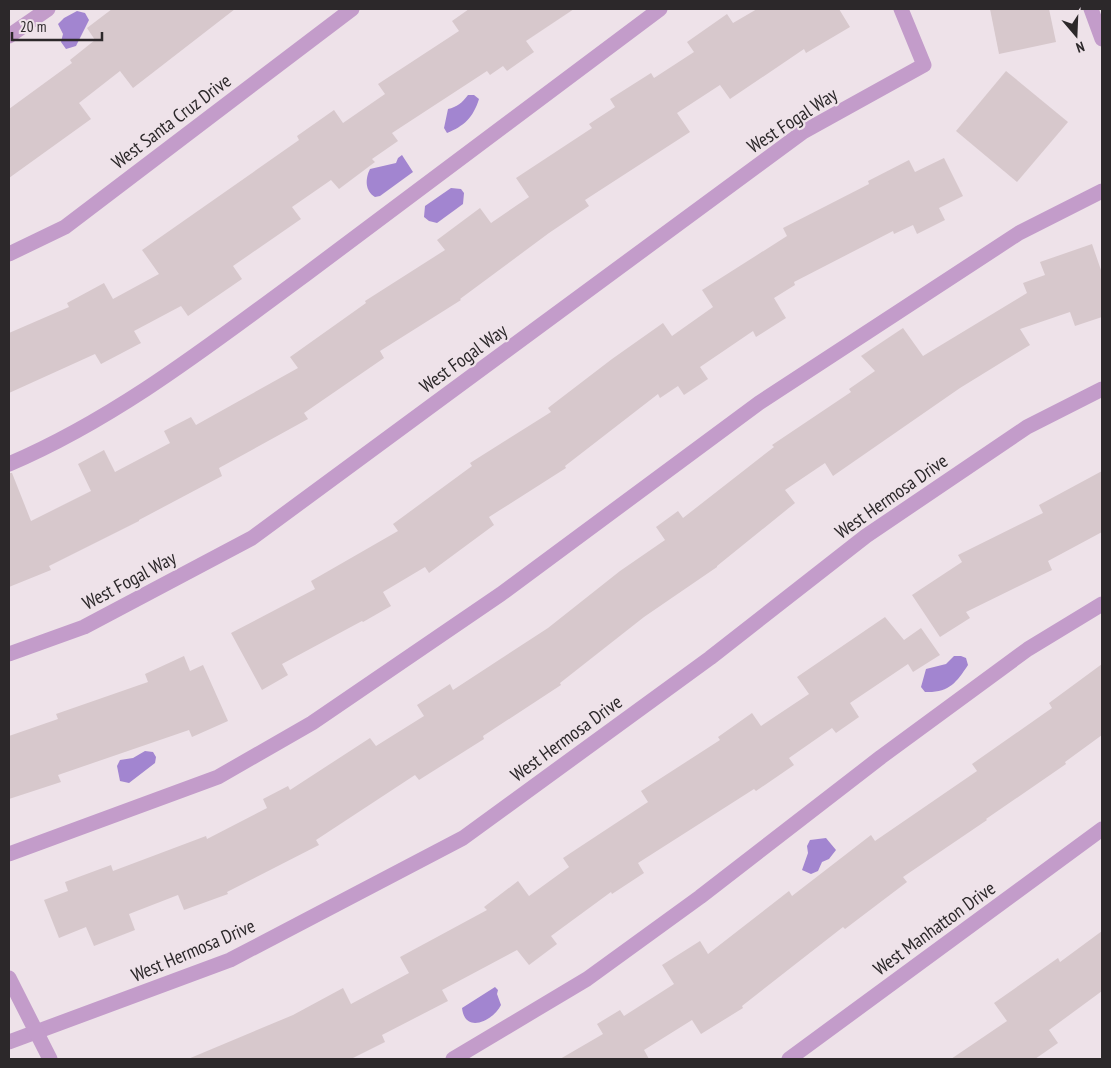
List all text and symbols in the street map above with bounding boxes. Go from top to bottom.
scale bar [12,10,102,42]
north arrow [1051,10,1101,60]
text: 20 m [20,17,46,36]
text: N [1074,38,1087,57]
street label: West Santa Cruz Drive [107,68,236,174]
street label: West Fogal Way [742,82,842,158]
street label: West Fogal Way [414,318,512,398]
street label: West Hermosa Drive [830,448,952,544]
street label: West Fogal Way [78,545,181,615]
street label: West Hermosa Drive [506,689,627,787]
street label: West Manhatton Drive [868,876,1000,980]
street label: West Hermosa Drive [128,913,259,987]

